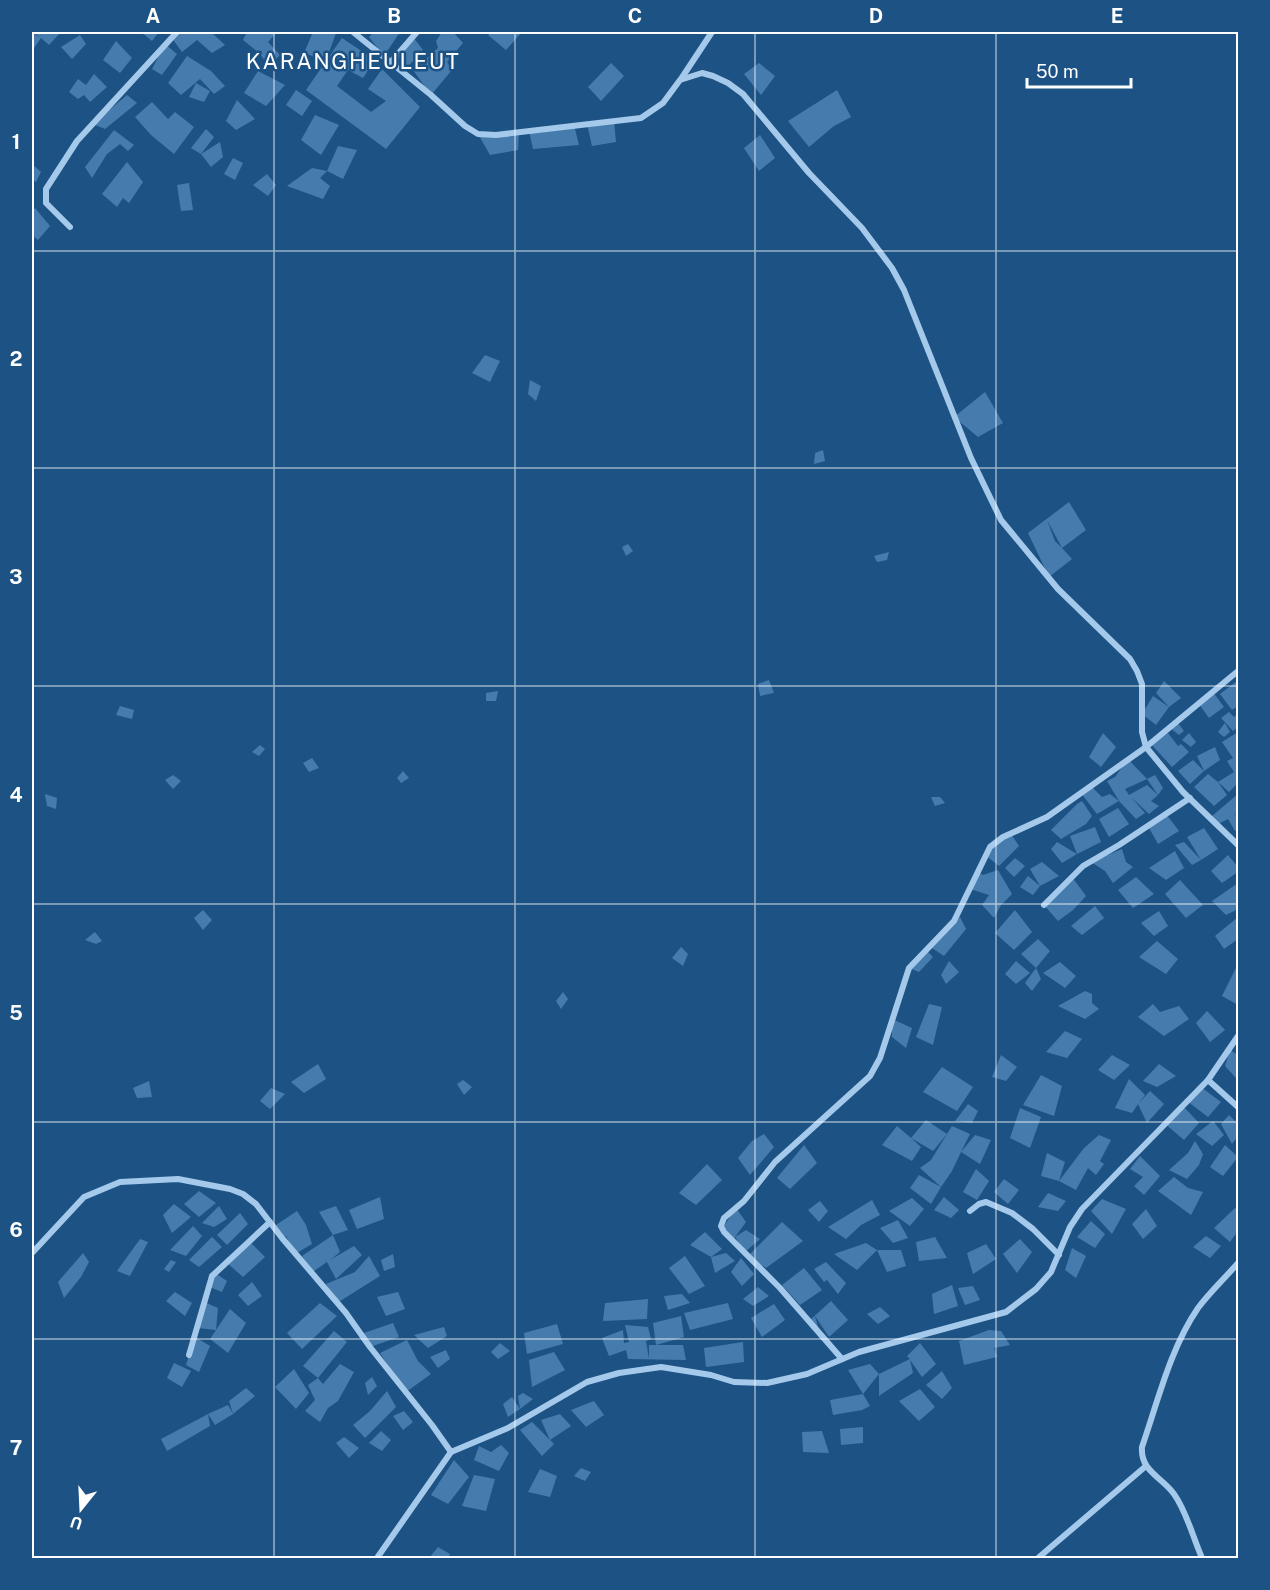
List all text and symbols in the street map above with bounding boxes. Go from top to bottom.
text: A [146,4,160,28]
text: B [387,4,401,28]
text: C [628,4,642,28]
text: D [869,4,883,28]
text: E [1111,4,1123,28]
district label: KARANGHEULEUT [246,48,460,74]
scale bar [1027,51,1130,89]
text: 50 m [1036,61,1079,82]
text: 1 [12,130,20,154]
text: 2 [10,347,22,371]
text: 3 [9,565,23,589]
text: 4 [9,783,23,807]
text: 5 [9,1001,23,1025]
text: 6 [9,1218,23,1242]
text: 7 [10,1436,22,1460]
north arrow [51,1479,111,1539]
text: U [68,1512,85,1534]

